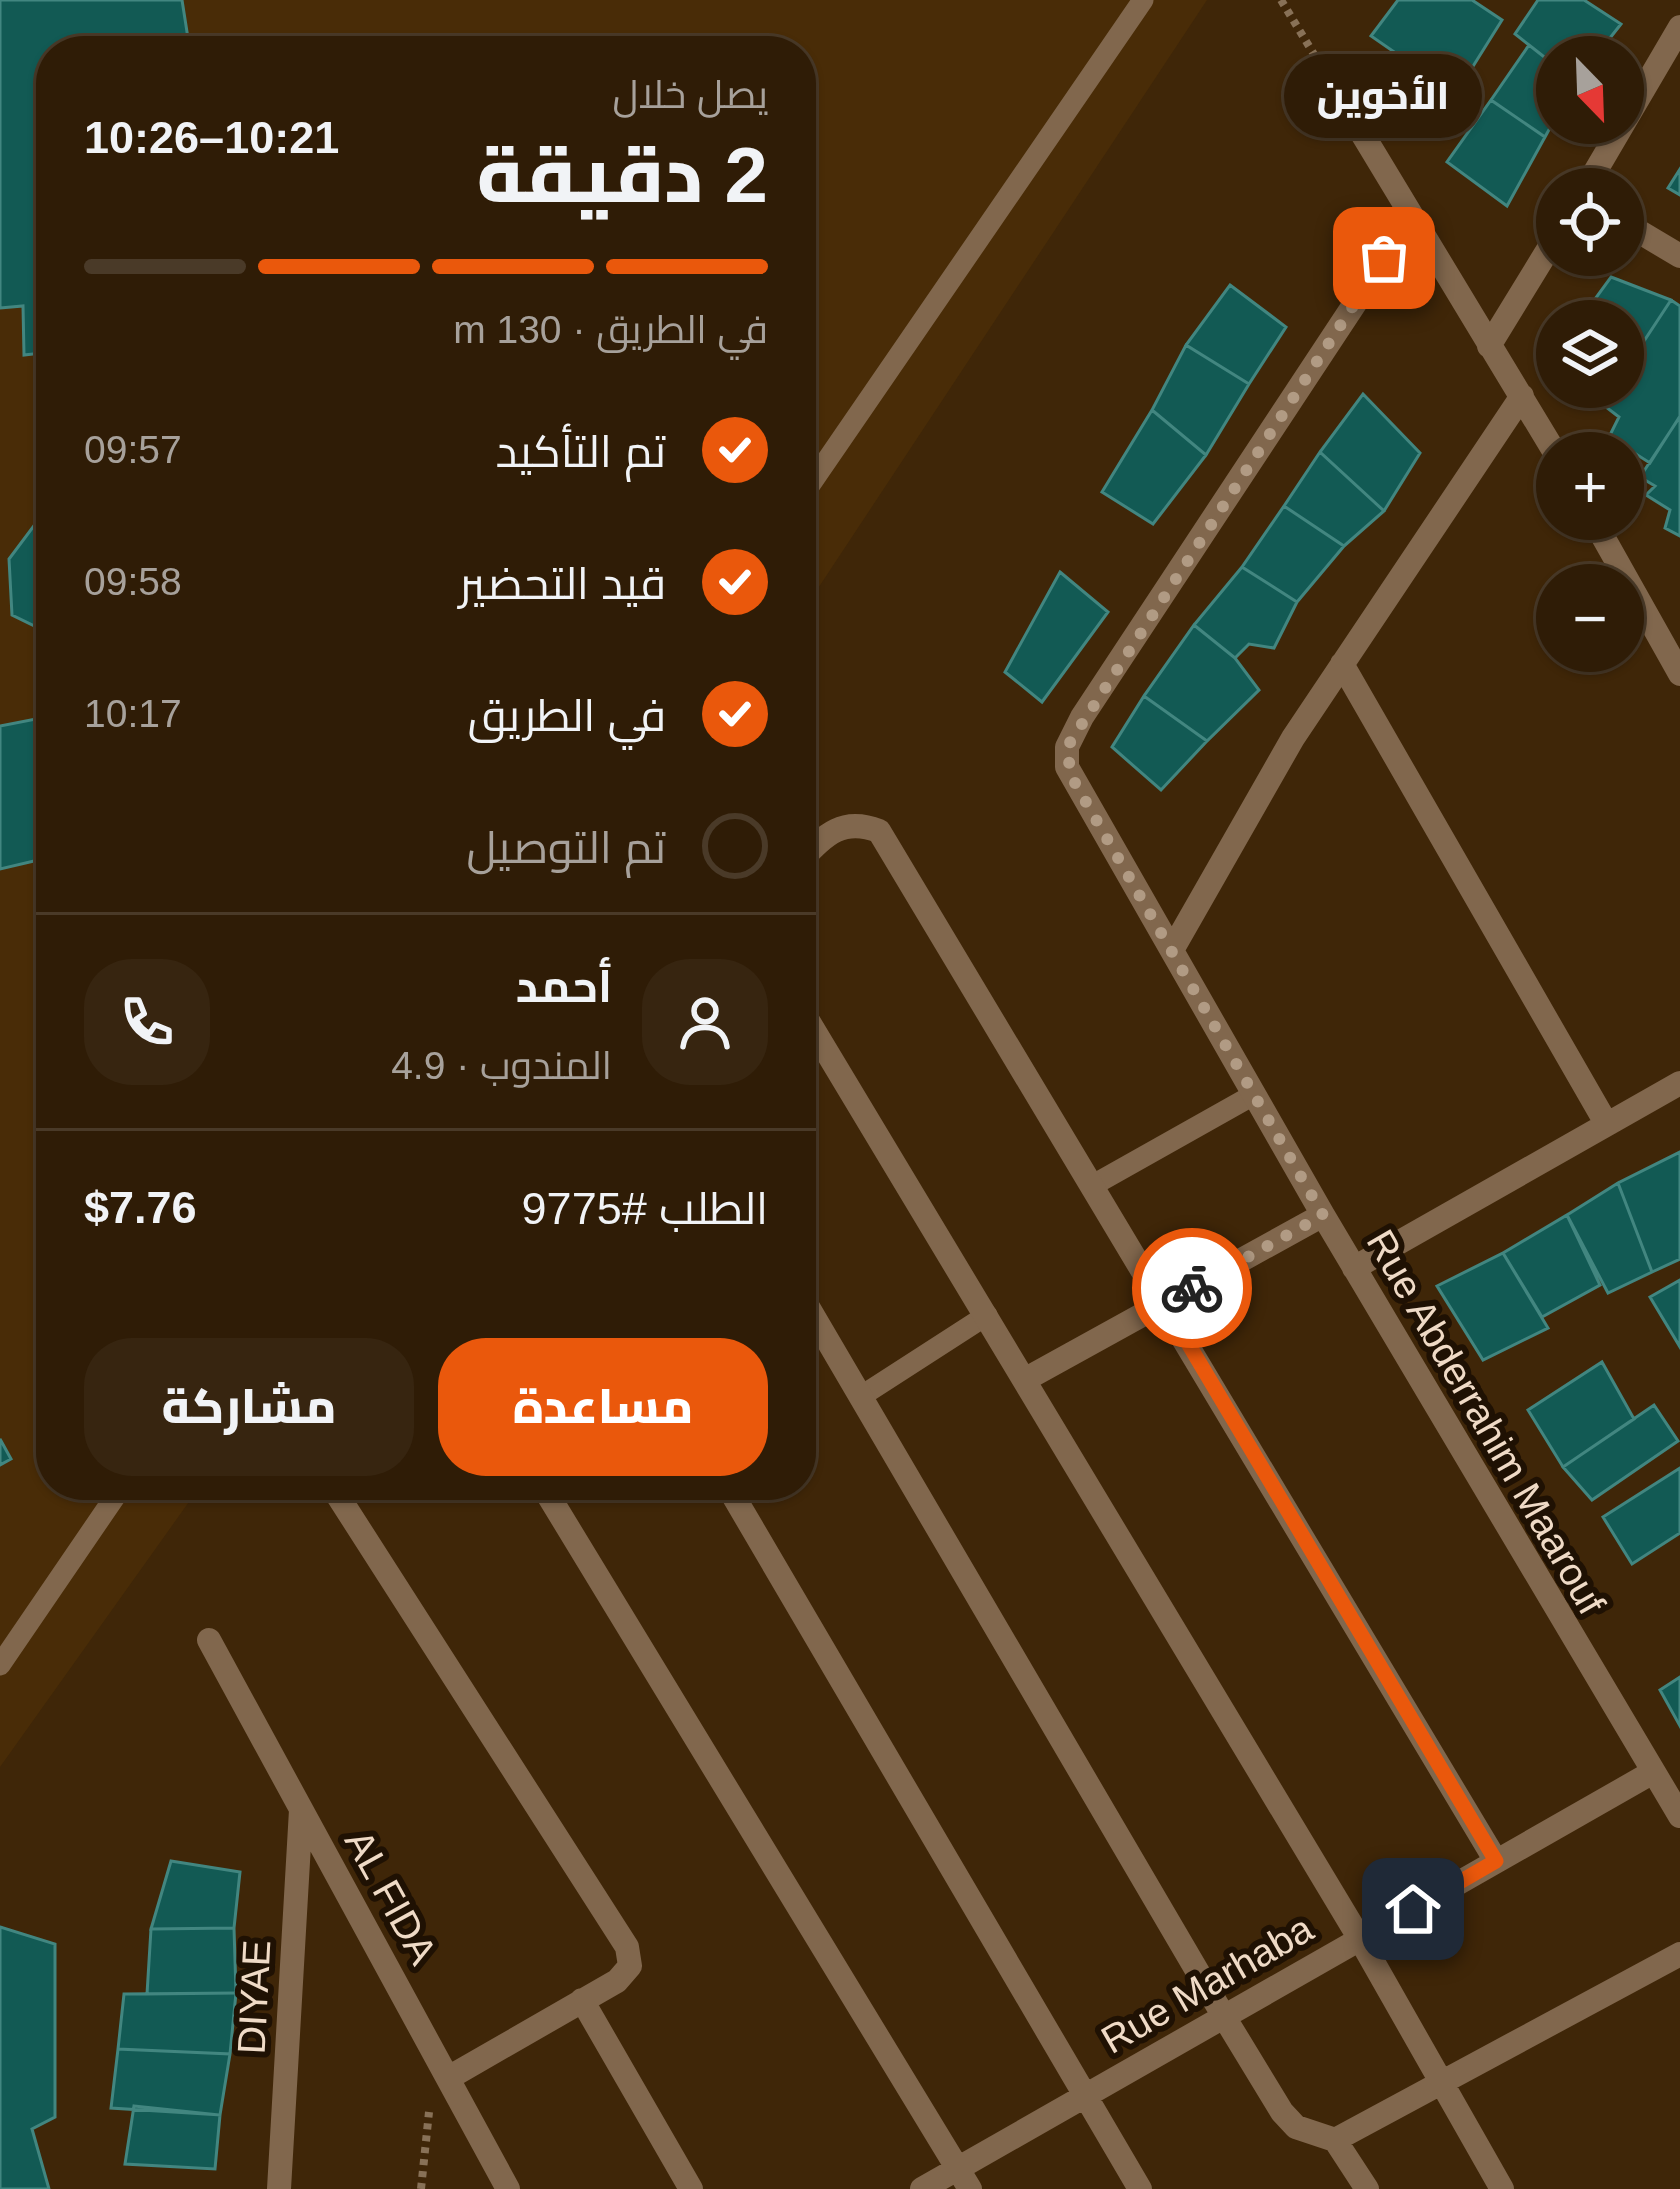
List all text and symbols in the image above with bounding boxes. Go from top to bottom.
north arrow [1536,36,1644,144]
map controls [1536,36,1644,672]
callout: الأخوين [1285,54,1483,138]
text: يصل خلال [612,73,768,116]
text: الأخوين [1317,74,1449,117]
text: 10:21–10:26 [84,112,339,163]
text: 2 دقيقة [476,131,768,219]
button: locate [1536,168,1644,276]
pin [1333,207,1435,309]
icon: bag [1351,225,1417,291]
button: layers [1536,300,1644,408]
text: في الطريق · 130 m [453,308,768,351]
icon: check [702,417,768,483]
text: تم التأكيد [495,426,666,477]
text: 09:57 [84,428,182,471]
button: + [1536,432,1644,540]
icon: check [702,549,768,615]
text: قيد التحضير [459,558,666,609]
text: 09:58 [84,560,182,603]
button: − [1536,564,1644,672]
icon: check [702,681,768,747]
text: في الطريق [468,690,666,741]
text: 10:17 [84,692,182,735]
text: تم التوصيل [467,822,666,873]
button: phone [84,959,210,1085]
button: person [642,959,768,1085]
text: أحمد [516,961,612,1012]
text: المندوب · 4.9 [391,1044,612,1087]
text: $7.76 [84,1182,197,1233]
text: الطلب #9775 [522,1183,768,1234]
street label: Rue Abderrahim Maarouf [1358,1223,1614,1622]
courier [1132,1228,1252,1348]
icon: bike [1159,1255,1225,1321]
button: مشاركة [84,1338,414,1476]
button: مساعدة [438,1338,768,1476]
street label: AL FIDA [337,1823,445,1971]
pin [1362,1858,1464,1960]
icon: home [1380,1876,1446,1942]
street label: Rue Marhaba [1094,1906,1320,2062]
street label: DIYAE [230,1939,278,2055]

